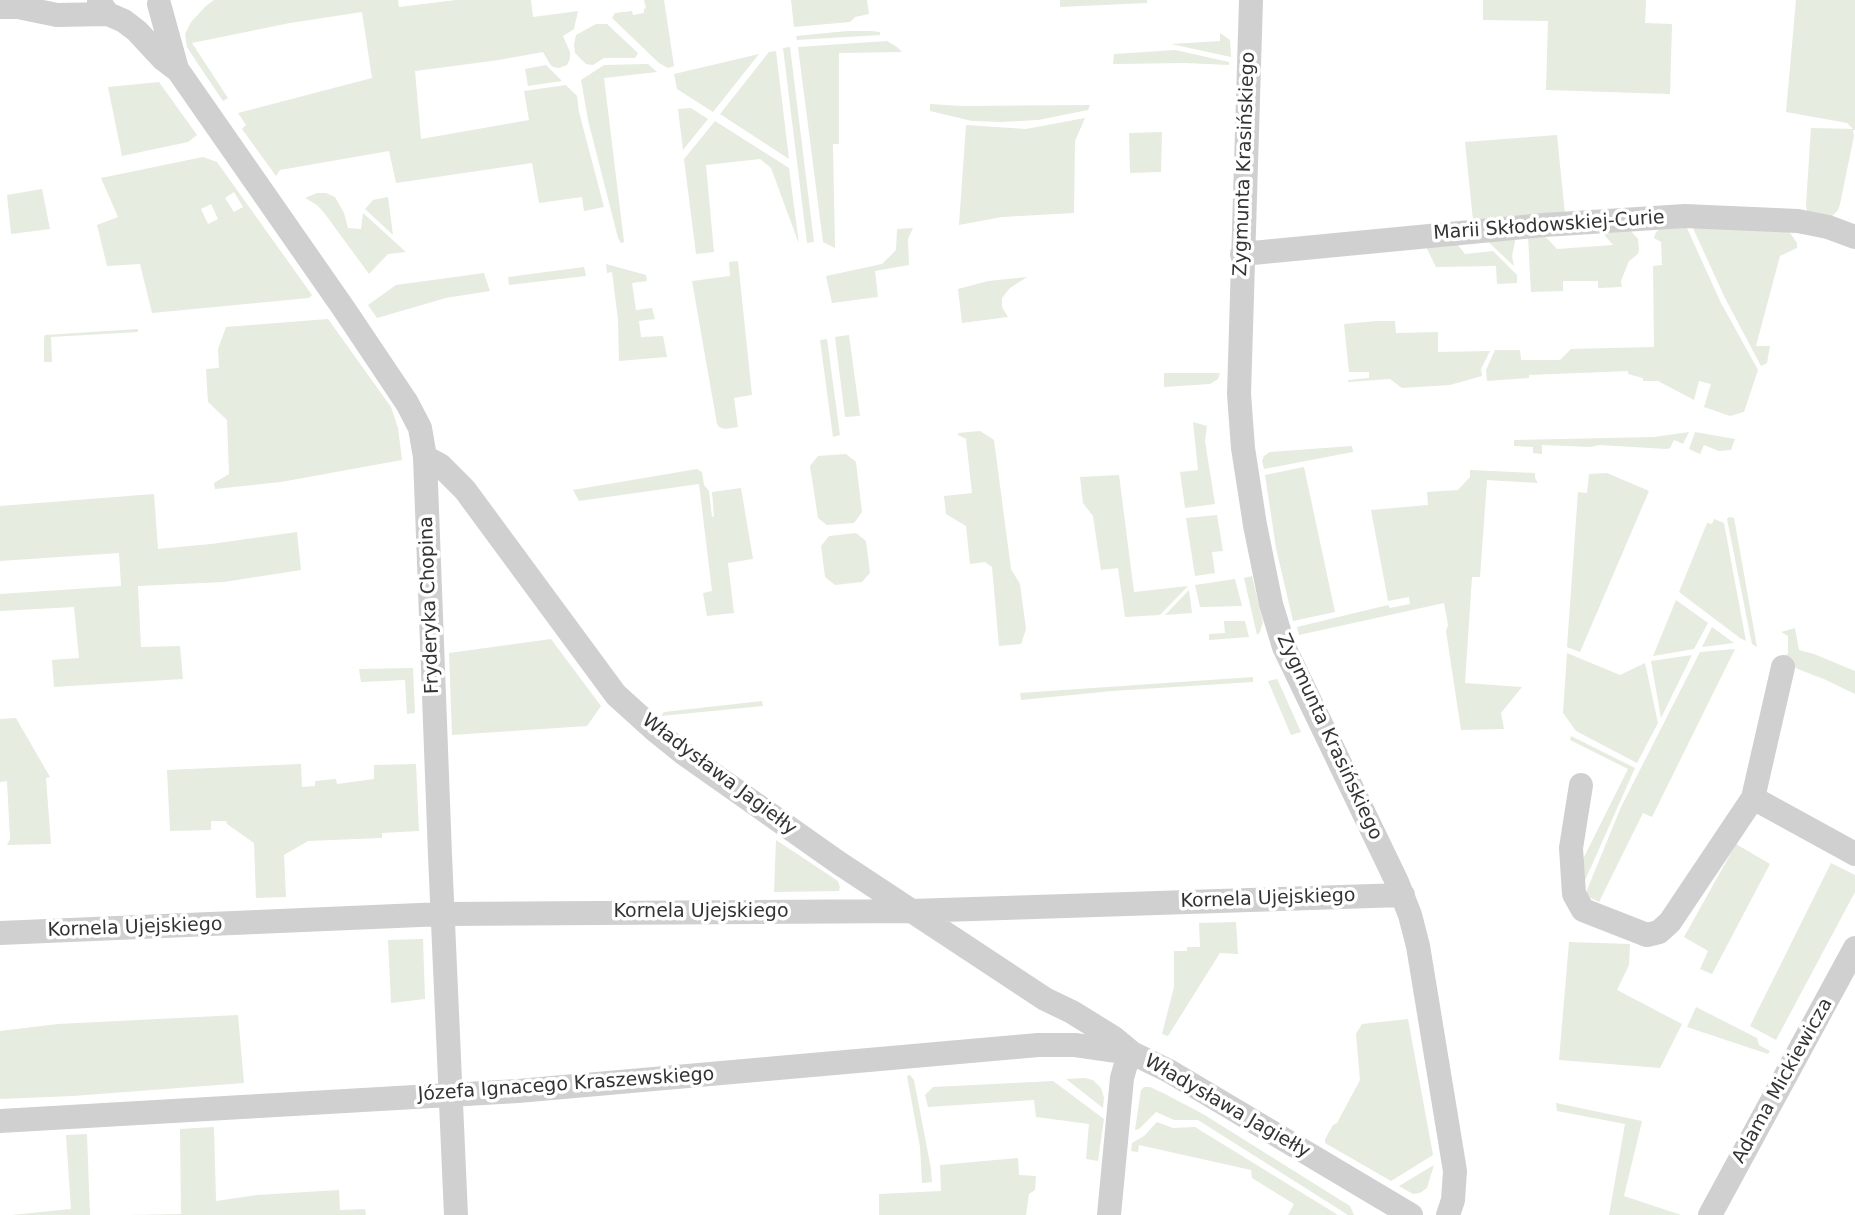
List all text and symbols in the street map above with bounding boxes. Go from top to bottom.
street label: Zygmunta Krasińskiego [1230,51,1260,277]
street label: Marii Skłodowskiej-Curie [1433,207,1665,245]
street label: Fryderyka Chopina [416,516,444,694]
street label: Zygmunta Krasińskiego [1271,630,1387,844]
street label: Władysława Jagiełły [637,709,801,841]
street label: Kornela Ujejskiego [1180,885,1356,913]
street label: Kornela Ujejskiego [613,901,789,923]
street label: Kornela Ujejskiego [47,914,223,942]
street label: Adama Mickiewicza [1728,994,1838,1168]
street label: Władysława Jagiełły [1140,1050,1314,1164]
street label: Józefa Ignacego Kraszewskiego [417,1063,715,1107]

